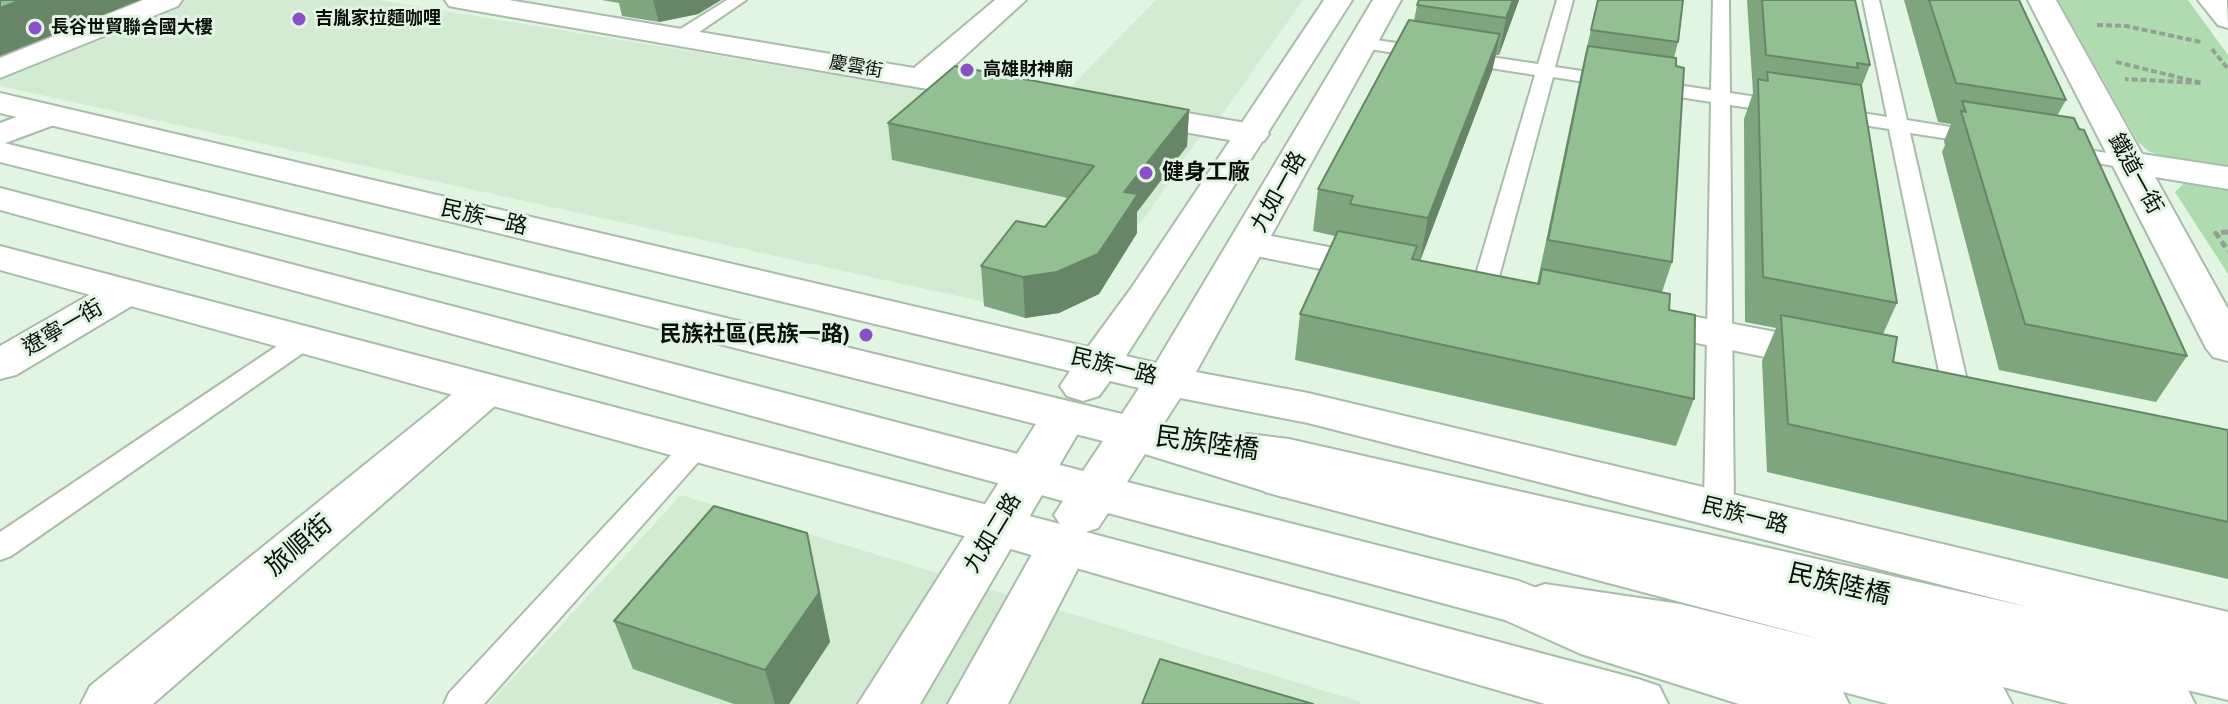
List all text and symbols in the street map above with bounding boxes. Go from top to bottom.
place label: 吉胤家拉麵咖哩 [315,8,441,30]
marker: 吉胤家拉麵咖哩 [290,10,308,28]
place label: 長谷世貿聯合國大樓 [51,17,213,39]
marker: 長谷世貿聯合國大樓 [26,19,44,37]
street label: 慶雲街 [828,52,884,82]
place label: 高雄財神廟 [983,59,1073,81]
marker: 高雄財神廟 [958,61,976,79]
street label: 鐵道一街 [2102,129,2168,219]
street label: 九如一路 [1246,147,1312,237]
place label: 健身工廠 [1162,160,1250,186]
marker: 健身工廠 [1137,164,1155,182]
street label: 民族一路 [438,195,530,241]
street label: 遼寧一街 [18,295,108,361]
place label: 民族社區(民族一路) [660,322,850,348]
marker: 民族社區(民族一路) [857,326,875,344]
street label: 民族一路 [1068,344,1160,390]
street label: 民族陸橋 [1153,421,1261,467]
street label: 九如二路 [959,488,1027,578]
street label: 民族一路 [1699,493,1791,539]
street label: 旅順街 [259,509,339,583]
street label: 民族陸橋 [1785,558,1893,612]

